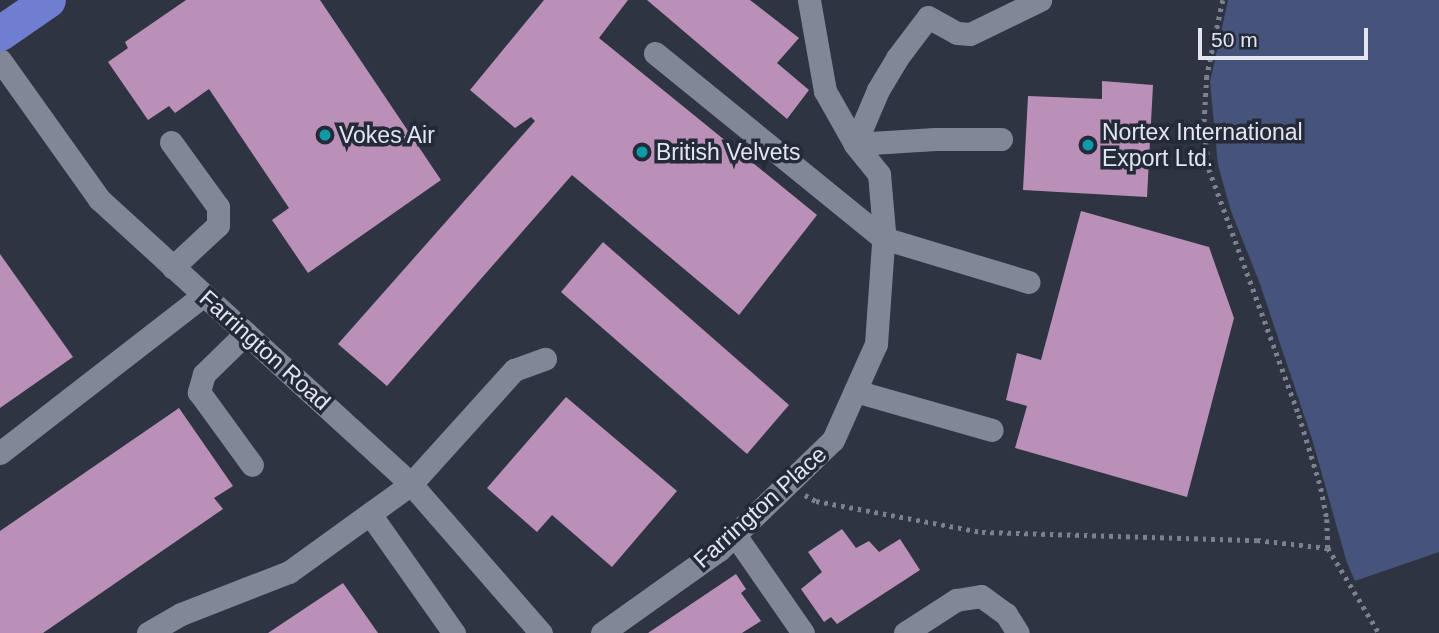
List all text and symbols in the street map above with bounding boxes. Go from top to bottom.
scale bar [1201,14,1371,58]
text: 50 m [1211,28,1258,51]
place label: Nortex International Export Ltd. [1102,118,1303,172]
place label: Vokes Air [339,121,436,149]
marker: Vokes Air [317,127,333,143]
marker: Nortex International Export Ltd. [1080,137,1096,153]
place label: British Velvets [656,138,800,166]
marker: British Velvets [634,144,650,160]
street label: Farrington Road [194,284,336,416]
street label: Farrington Place [688,440,832,574]

